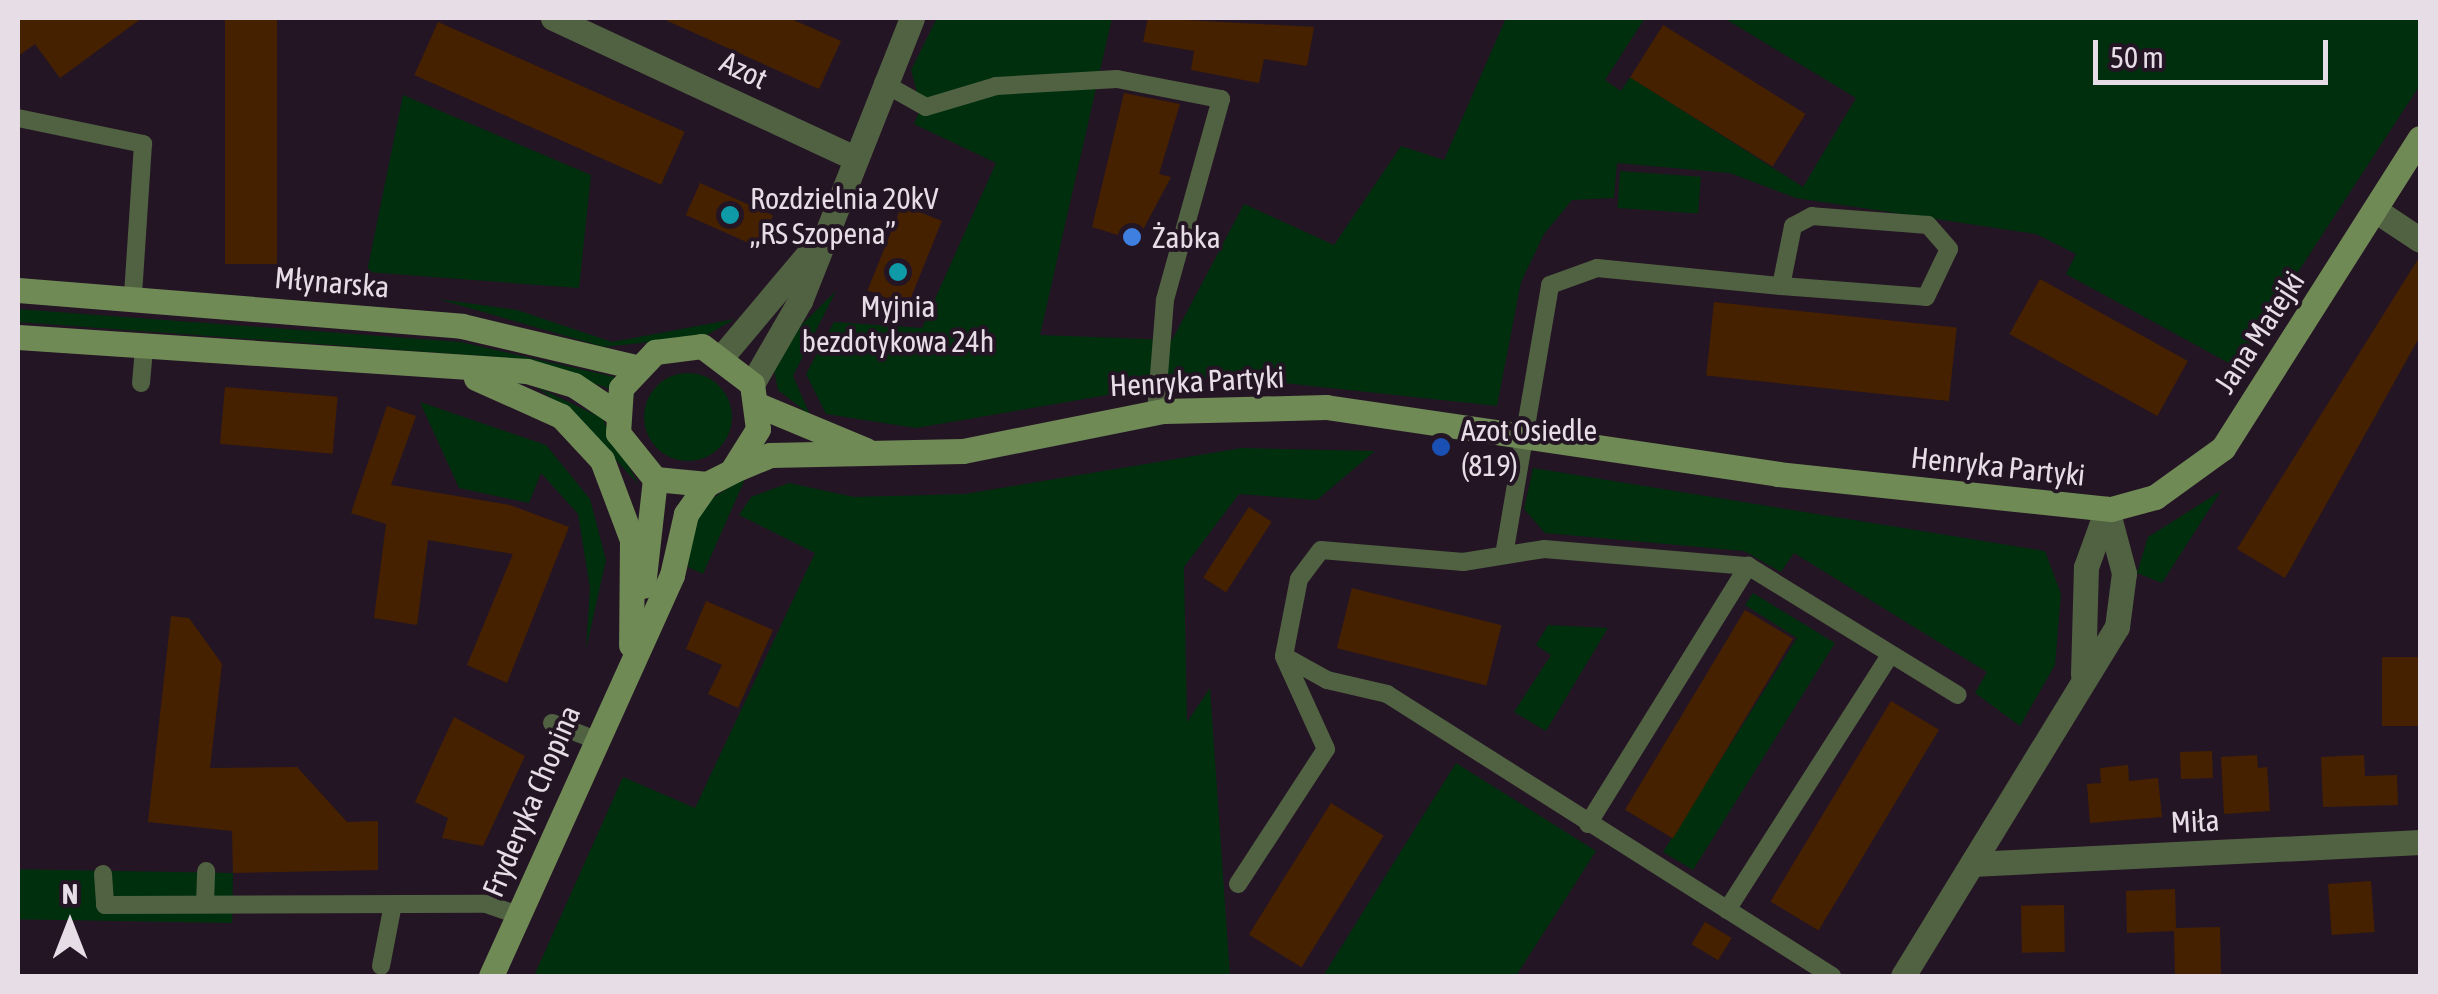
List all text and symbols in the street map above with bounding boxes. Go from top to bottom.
scale bar [2098,20,2333,82]
text: 50 m [2110,40,2164,74]
street label: Azot [715,44,773,96]
place label: Rozdzielnia 20kV „RS Szopena” [750,180,938,250]
marker: Rozdzielnia 20kV „RS Szopena” [719,204,741,226]
place label: Żabka [1152,219,1221,255]
marker: Żabka [1121,226,1143,248]
street label: Młynarska [273,259,391,305]
marker: Myjnia bezdotykowa 24h [887,261,909,283]
street label: Jana Matejki [2206,264,2312,400]
place label: Myjnia bezdotykowa 24h [802,288,994,358]
street label: Henryka Partyki [1109,358,1285,404]
place label: Azot Osiedle (819) [1461,412,1597,482]
marker: Azot Osiedle (819) [1430,436,1452,458]
street label: Henryka Partyki [1909,439,2087,493]
street label: Fryderyka Chopina [474,700,588,902]
street label: Miła [2170,802,2220,840]
north arrow [20,874,120,974]
text: N [62,878,78,910]

